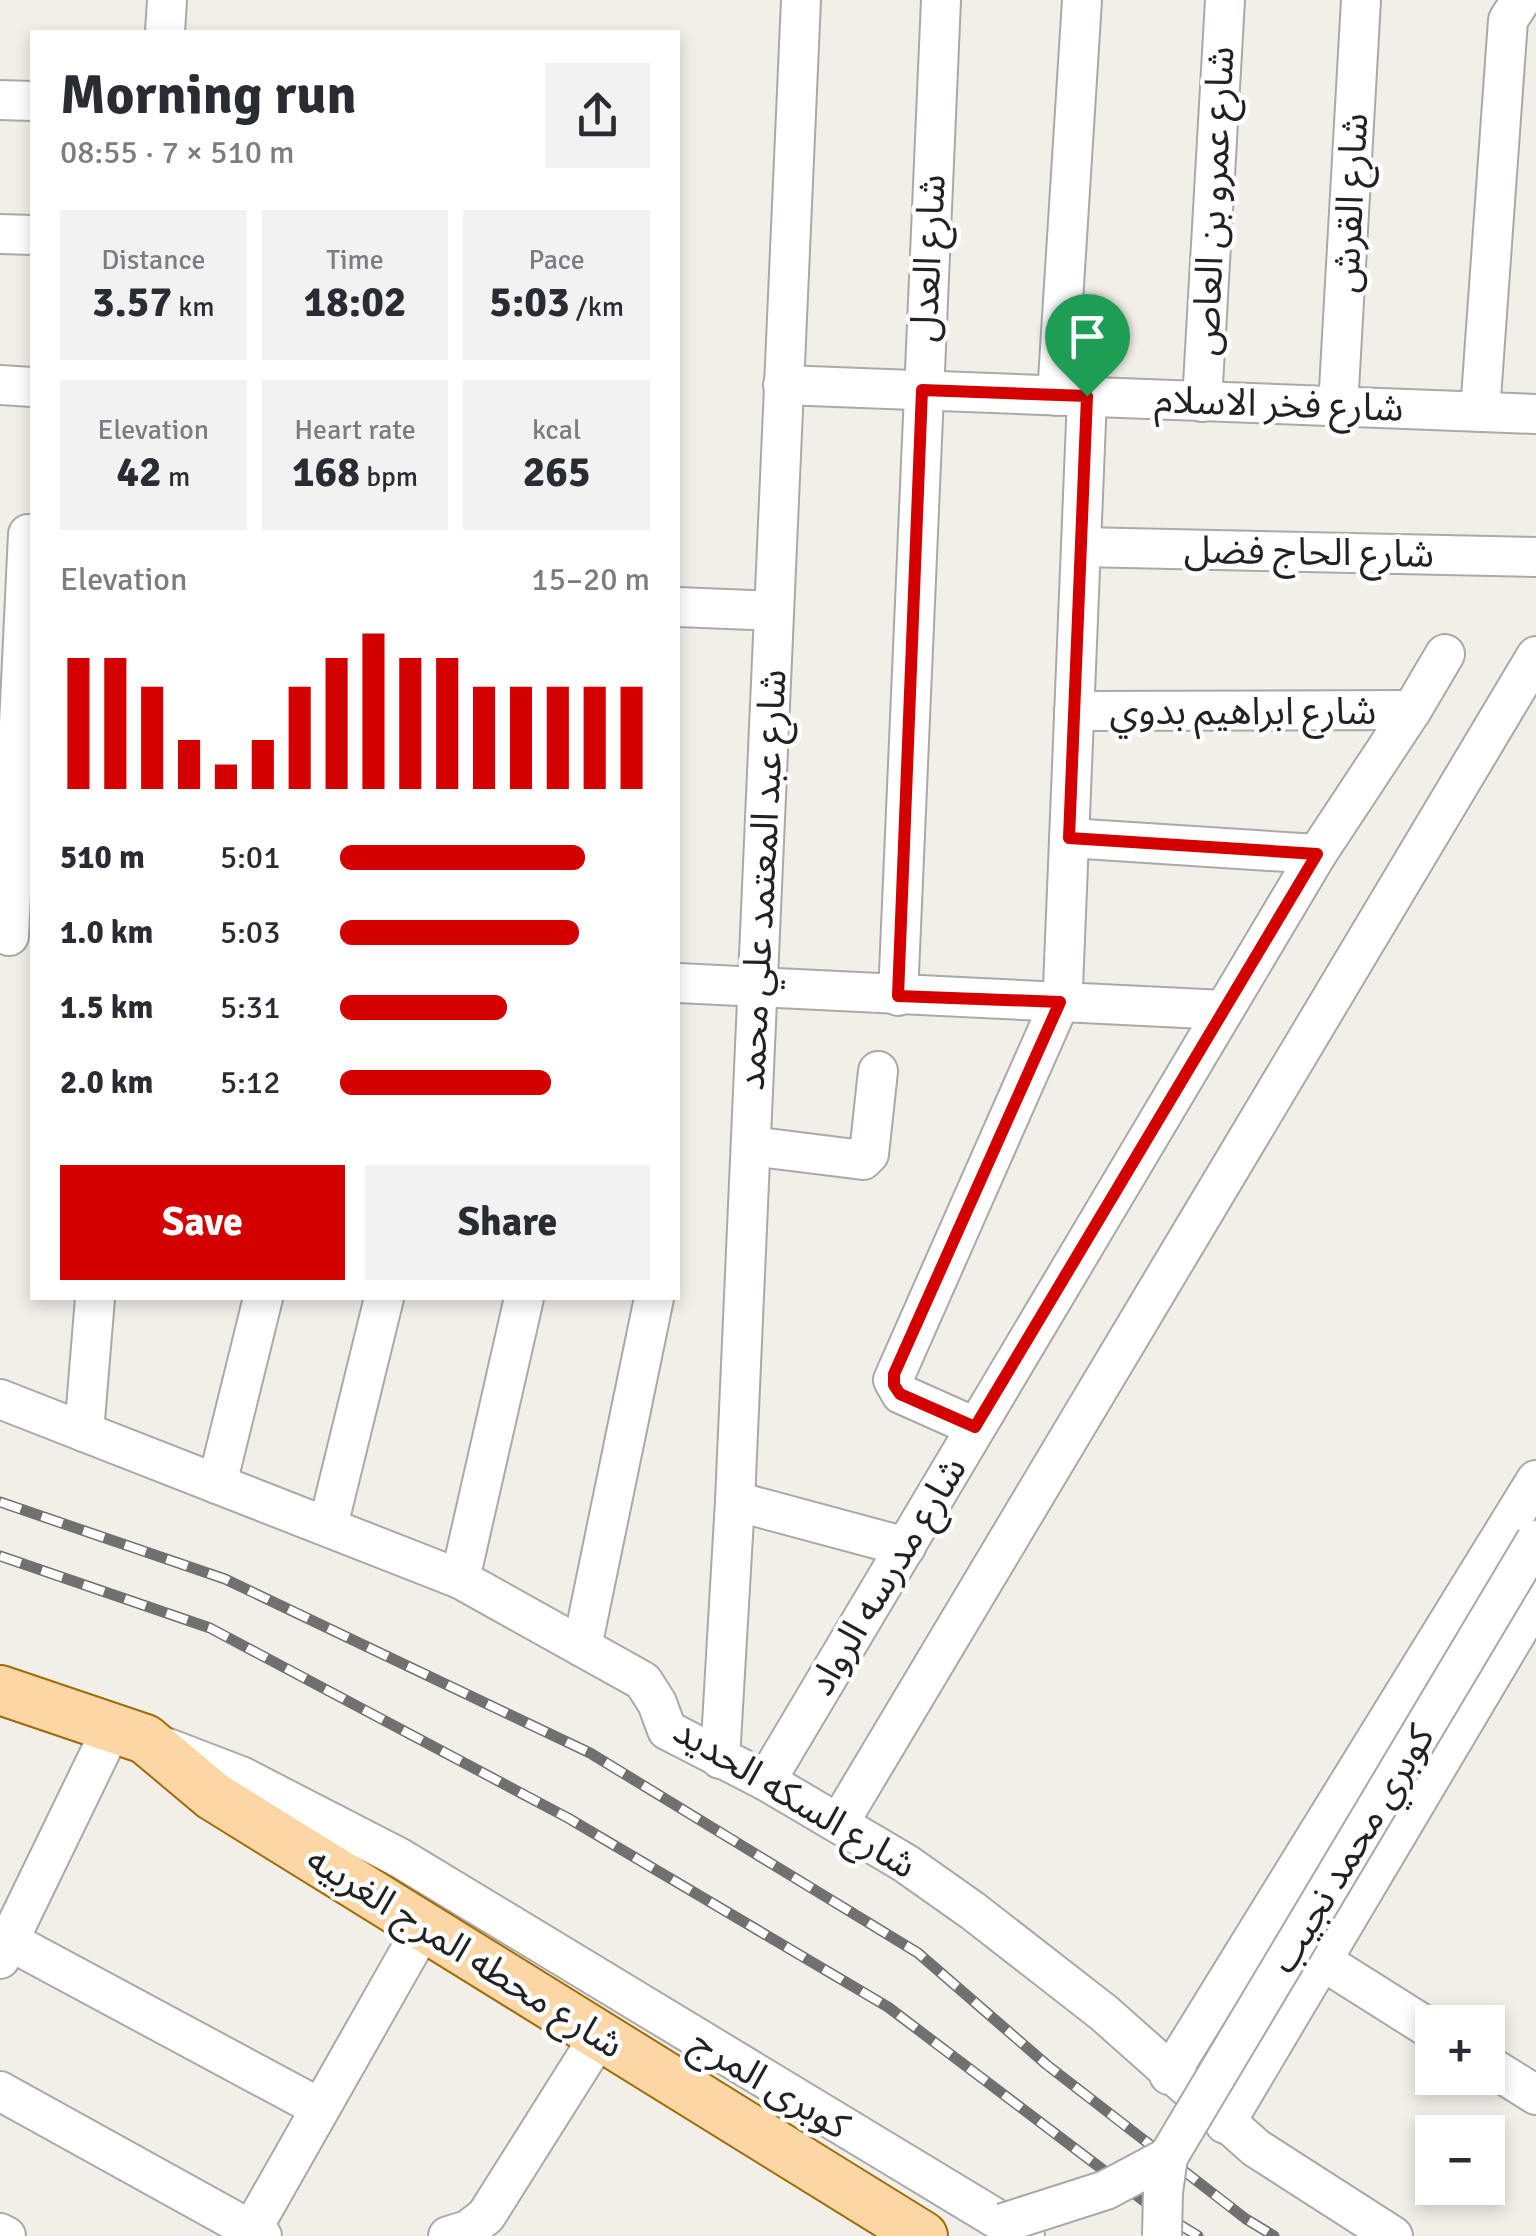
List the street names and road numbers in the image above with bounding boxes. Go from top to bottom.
street label: شارع عمرو بن العاص [1181,45,1249,357]
street label: شارع القرش [1322,112,1382,294]
street label: شارع العدل [900,173,960,343]
street label: شارع فخر الاسلام [1154,376,1404,437]
street label: شارع الحاج فضل [1184,526,1434,582]
street label: شارع عبد المعتمد علي محمد [727,668,801,1092]
street label: شارع ابراهيم بدوي [1110,688,1376,740]
street label: شارع مدرسه الرواد [797,1448,980,1706]
street label: شارع السكه الحديد [663,1707,925,1892]
street label: كوبري محمد نجيب [1260,1715,1449,1984]
street label: شارع محطه المرج الغربيه [296,1836,632,2072]
street label: كوبرى المرج [680,2018,859,2154]

